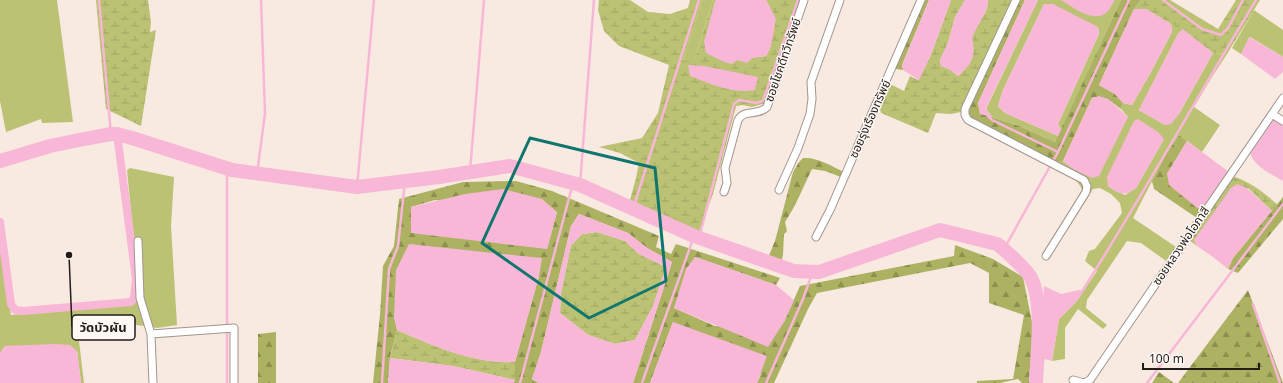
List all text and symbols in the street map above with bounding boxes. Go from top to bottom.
street label: ซอยโชคดีทวีทรัพย์ [760,16,806,104]
street label: ซอยรุ่งเรืองทรัพย์ [845,77,895,161]
street label: ซอยหลวงพ่อโอภาสี [1148,203,1214,289]
callout: วัดบัวผัน [72,315,135,340]
text: วัดบัวผัน [79,318,127,338]
scale bar [1143,345,1259,371]
text: 100 m [1149,350,1184,368]

